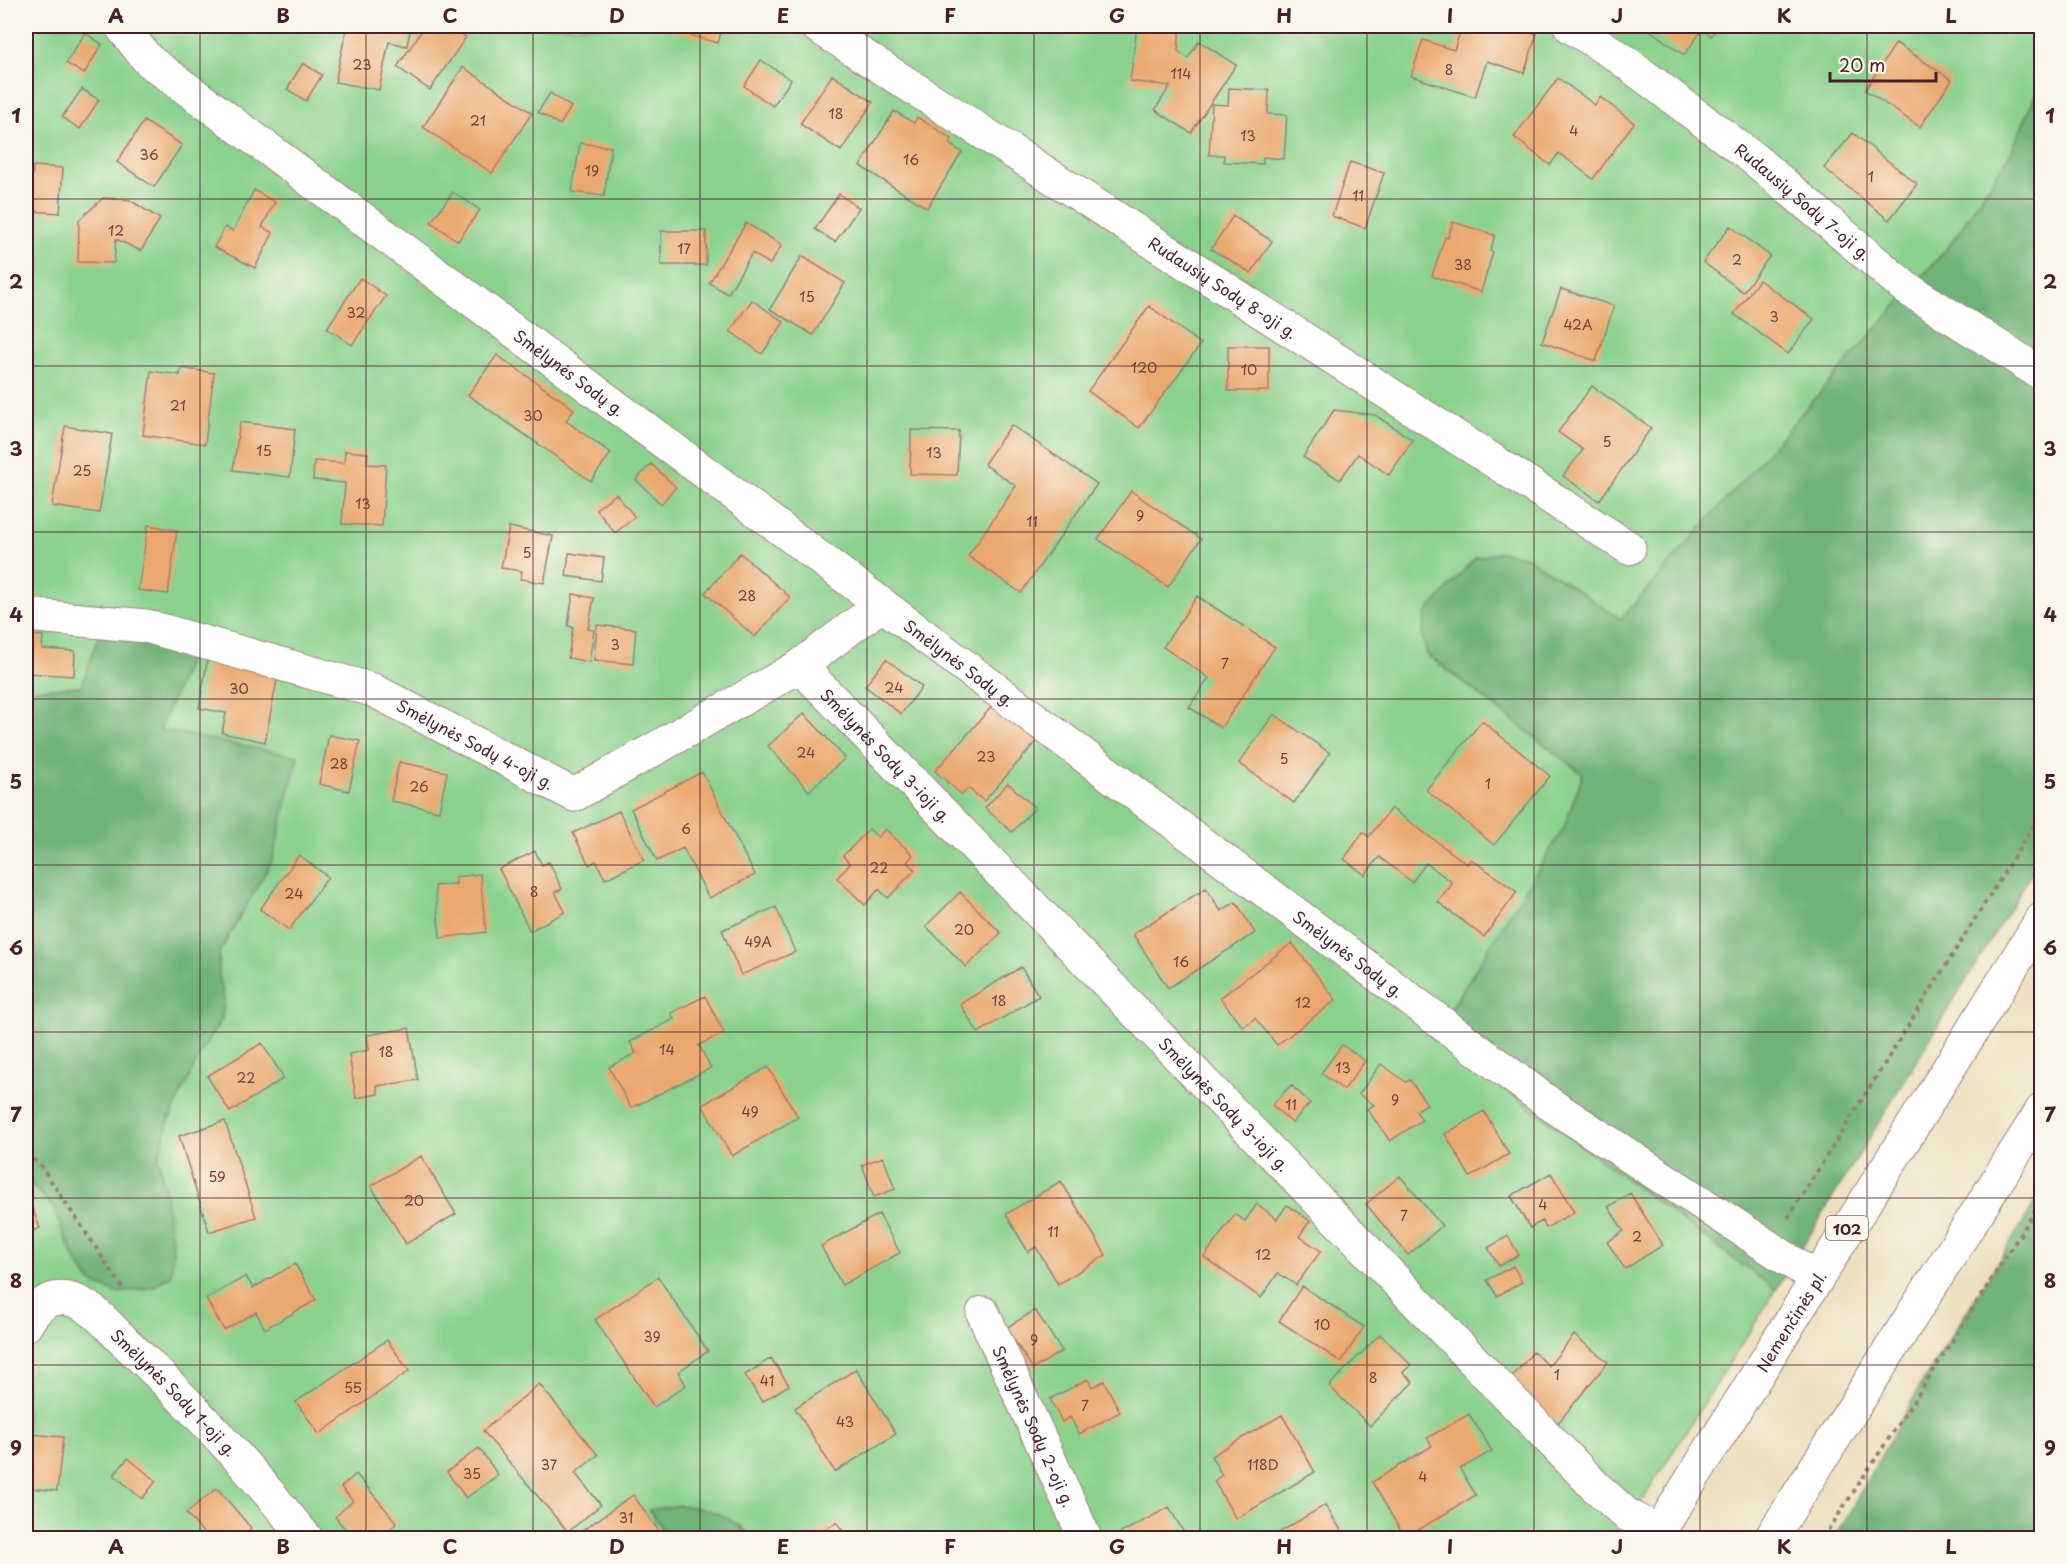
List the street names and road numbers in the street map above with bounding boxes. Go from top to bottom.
street label: Rudausių Sodų 7-oji g. [1730,137,1876,265]
street label: Rudausių Sodų 8-oji g. [1144,230,1302,344]
street label: Smėlynės Sodų g. [509,323,630,421]
street label: Smėlynės Sodų g. [899,613,1020,712]
street label: Smėlynės Sodų 3-ioji g. [815,682,957,828]
street label: Smėlynės Sodų 4-oji g. [393,693,558,795]
street label: Smėlynės Sodų g. [1288,904,1409,1003]
street label: Smėlynės Sodų 3-ioji g. [1154,1031,1295,1176]
road number: 102 [1826,1216,1868,1240]
street label: Nemenčinės pl. [1750,1265,1832,1376]
street label: Smėlynės Sodų 1-oji g. [106,1323,243,1461]
street label: Smėlynės Sodų 2-oji g. [987,1341,1081,1511]

